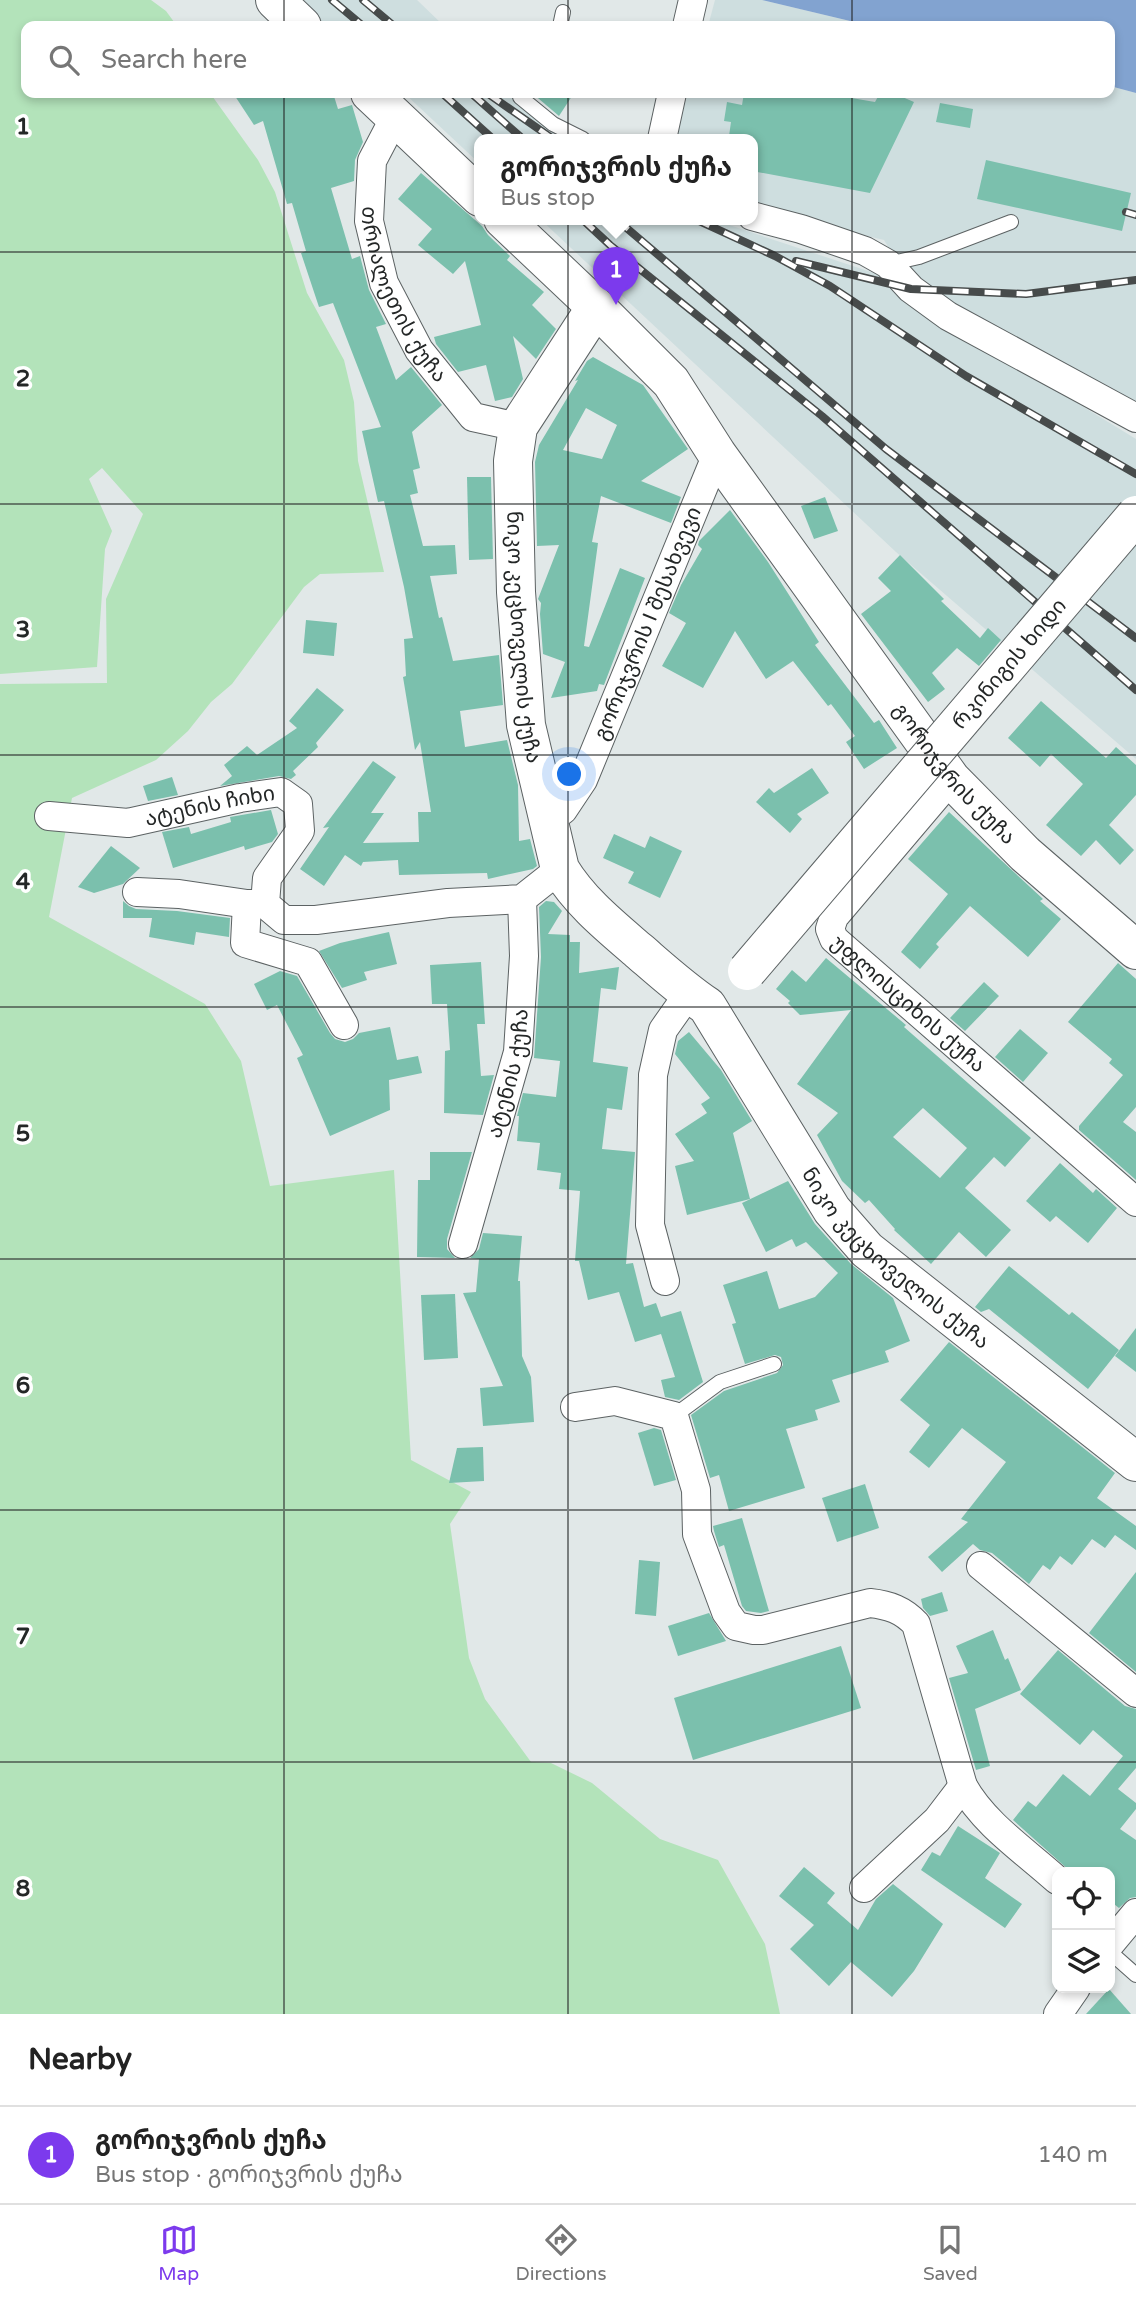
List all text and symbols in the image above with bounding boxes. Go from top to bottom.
search box [21,21,1115,98]
icon: search [45,41,83,79]
text: Search here [101,44,247,75]
text: 1 [16,113,30,141]
popup [474,134,758,225]
text: გორიჯვრის ქუჩა [500,152,732,183]
text: Bus stop [500,184,595,212]
street label: თრიალეთის ქუჩა [356,206,452,388]
pin: 1 [593,247,639,305]
text: 2 [16,365,30,393]
street label: გორიჯვრის I შესახვევი [589,503,707,744]
street label: ნიკო კეცხოველის ქუჩა [501,511,547,766]
street label: რკინიგის ხიდი [947,594,1072,734]
text: 3 [16,616,30,644]
street label: გორიჯვრის ქუჩა [887,698,1021,850]
your location [552,757,586,791]
street label: ატენის ჩიხი [143,781,277,832]
text: 4 [16,868,31,896]
street label: უფლისციხის ქუჩა [826,930,990,1078]
street label: ატენის ქუჩა [482,1008,534,1141]
text: 5 [16,1120,30,1148]
street label: ნიკო კეცხოველის ქუჩა [796,1163,994,1355]
text: 6 [16,1372,30,1400]
text: 7 [16,1623,30,1651]
map controls [1052,1867,1115,1993]
button: locate [1052,1867,1115,1930]
text: 8 [16,1875,30,1903]
button: layers [1052,1930,1115,1993]
text: Nearby [28,2041,132,2078]
text: გორიჯვრის ქუჩა [95,2125,327,2156]
text: 1 [44,2141,58,2169]
text: 140 m [1038,2141,1108,2169]
text: Bus stop · გორიჯვრის ქუჩა [95,2161,403,2189]
tab: Map [158,2221,199,2285]
tab: Directions [516,2221,607,2285]
tab: Saved [923,2221,978,2285]

